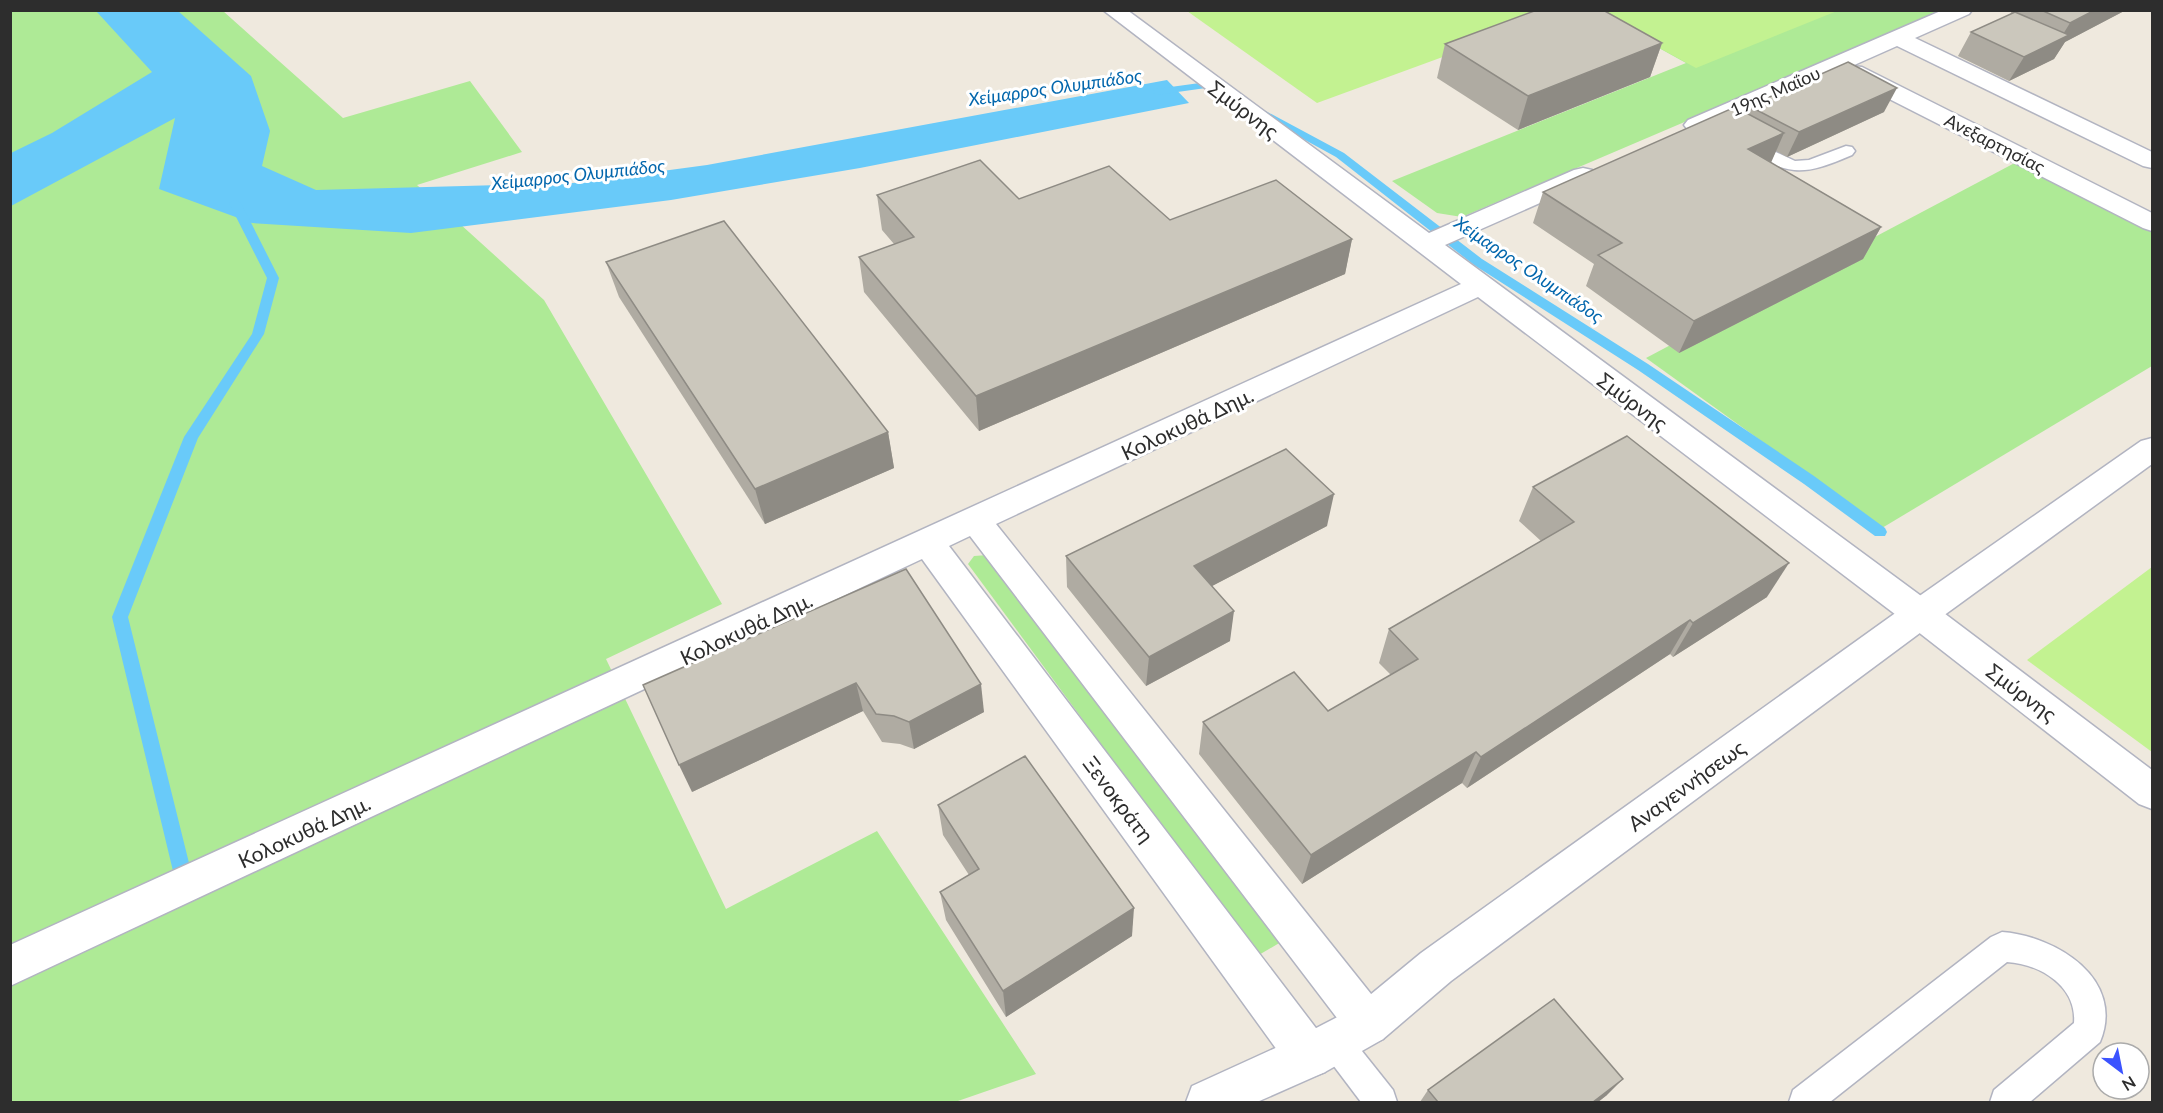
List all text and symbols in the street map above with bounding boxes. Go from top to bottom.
street label: 19ης Μαΐου [1727,61,1823,121]
water label: Χείμαρρος Ολυμπιάδος [966,64,1143,110]
street label: Σμύρνης [1204,75,1284,143]
street label: Ανεξαρτησίας [1941,108,2049,178]
water label: Χείμαρρος Ολυμπιάδος [489,154,666,194]
water label: Χείμαρρος Ολυμπιάδος [1450,211,1608,327]
street label: Σμύρνης [1593,367,1673,435]
street label: Κολοκυθά Δημ. [1117,381,1257,465]
street label: Κολοκυθά Δημ. [676,586,816,670]
street label: Σμύρνης [1982,658,2062,726]
street label: Αναγεννήσεως [1623,734,1750,836]
street label: Ξενοκράτη [1078,751,1160,847]
street label: Κολοκυθά Δημ. [234,789,374,873]
north arrow [2091,1041,2151,1101]
text: N [2119,1073,2139,1095]

